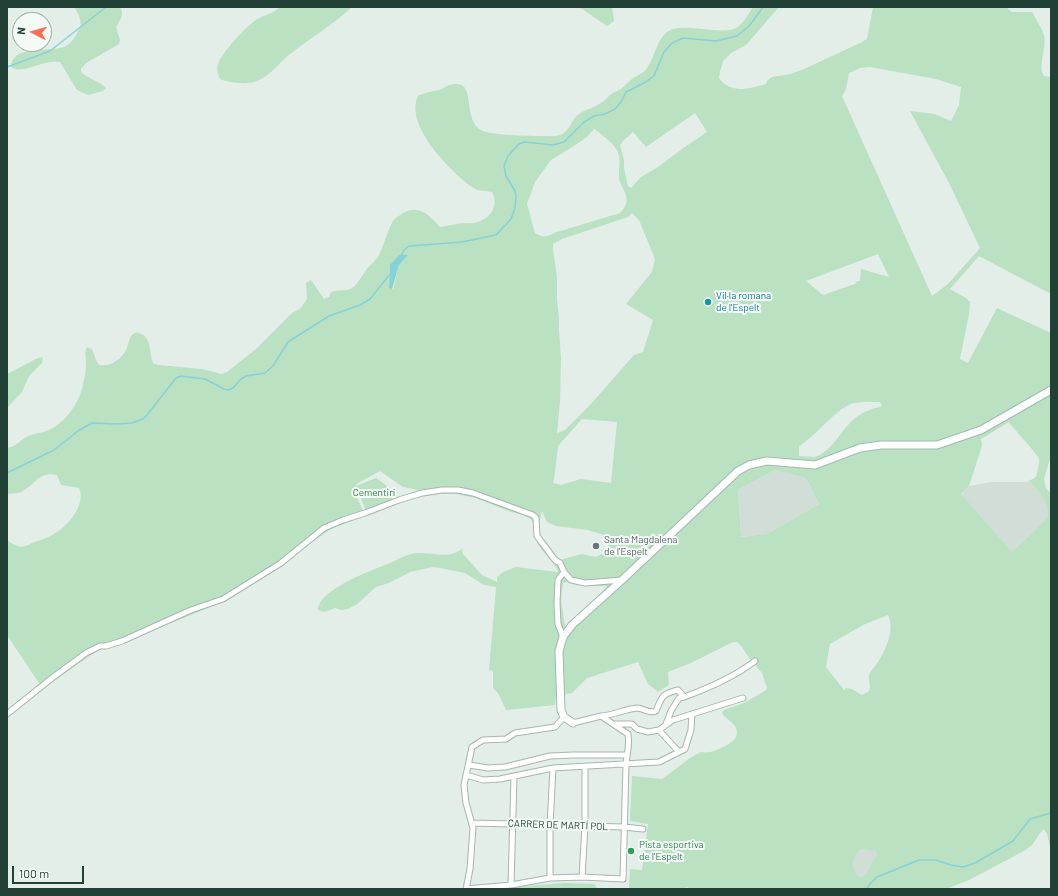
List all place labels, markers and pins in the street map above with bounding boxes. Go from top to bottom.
place label: Vil·la romana de l'Espelt [716,290,771,314]
marker: Vil·la romana de l'Espelt [703,297,713,307]
place label: Santa Magdalena de l'Espelt [604,534,677,558]
marker: Santa Magdalena de l'Espelt [591,541,601,551]
place label: Pista esportiva de l'Espelt [639,839,704,862]
marker: Pista esportiva de l'Espelt [626,846,636,856]

